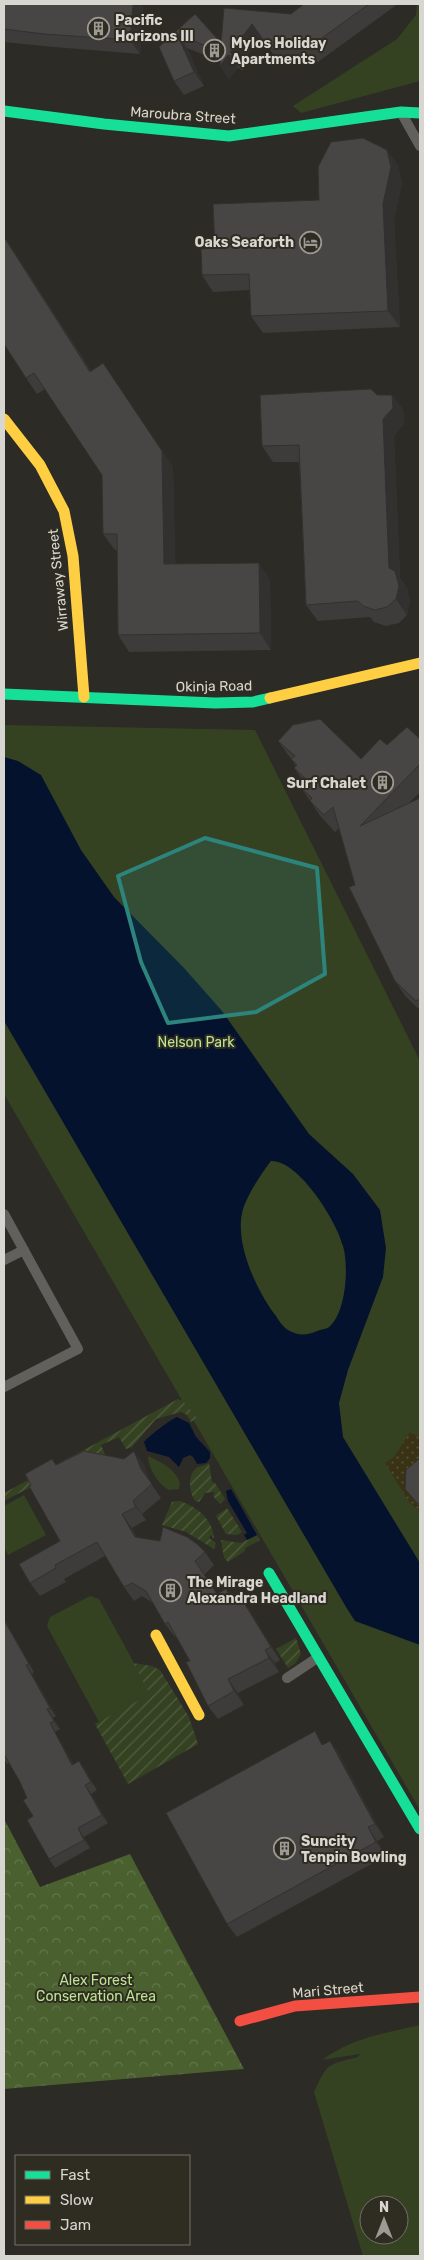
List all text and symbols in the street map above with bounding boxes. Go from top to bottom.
place label: Pacific Horizons III [115,12,194,45]
building icon: Pacific Horizons III [87,16,111,40]
place label: Mylos Holiday Apartments [231,35,327,68]
building icon: Mylos Holiday Apartments [203,39,227,63]
street label: Maroubra Street [130,103,237,128]
hotel icon: Oaks Seaforth [298,230,322,254]
place label: Oaks Seaforth [195,234,294,251]
street label: Wirraway Street [45,527,72,632]
street label: Okinja Road [176,677,252,696]
building icon: Surf Chalet [370,771,394,795]
place label: Surf Chalet [286,775,366,792]
park label: Nelson Park [157,1034,235,1051]
place label: The Mirage Alexandra Headland [187,1574,327,1607]
building icon: The Mirage Alexandra Headland [159,1578,183,1602]
place label: Suncity Tenpin Bowling [301,1833,407,1866]
building icon: Suncity Tenpin Bowling [273,1837,297,1861]
park label: Alex Forest Conservation Area [36,1972,156,2005]
street label: Mari Street [292,1979,365,2002]
legend [15,2155,190,2245]
text: Fast [60,2166,90,2184]
text: Slow [60,2191,93,2209]
north arrow [359,2195,409,2245]
text: N [379,2199,389,2216]
text: Jam [60,2216,91,2234]

